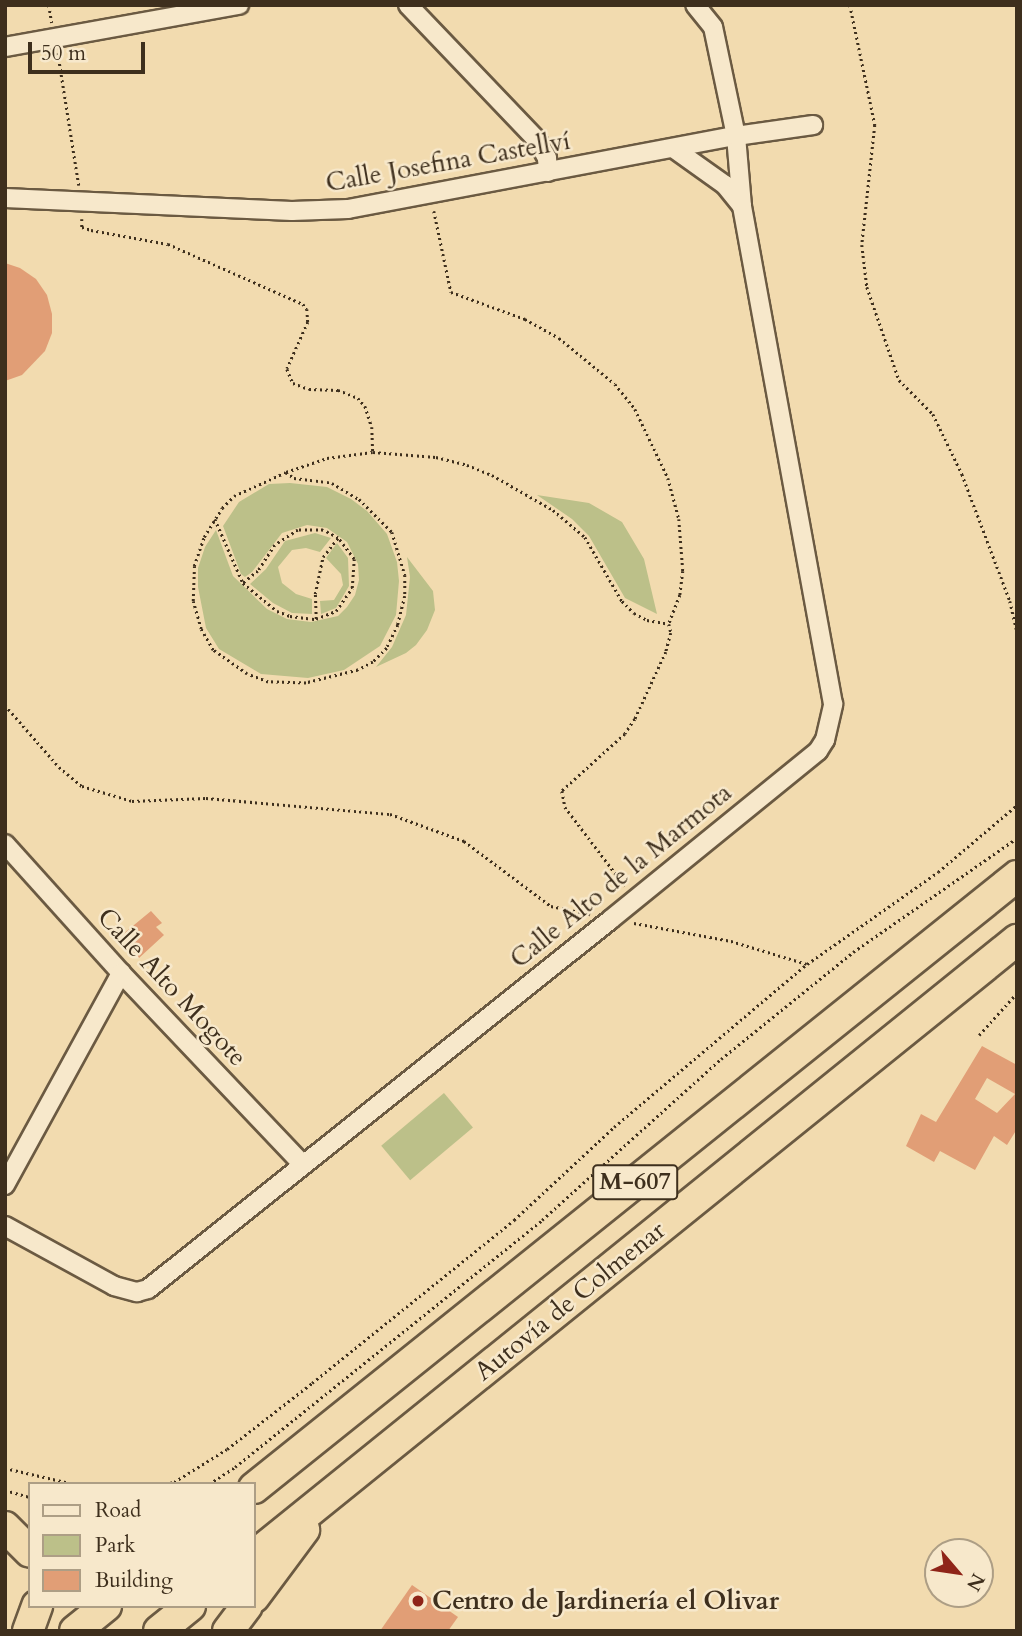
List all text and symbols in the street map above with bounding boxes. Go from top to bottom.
scale bar [32,28,149,72]
text: 50 m [41,39,86,68]
street label: Calle Josefina Castellví [323,125,573,199]
street label: Calle Alto de la Marmota [504,777,738,975]
street label: Calle Alto Mogote [91,902,253,1072]
road number: M-607 [591,1162,679,1202]
street label: Autovía de Colmenar [468,1215,672,1387]
legend [28,1482,256,1608]
text: Road [95,1496,141,1525]
text: Park [95,1531,135,1560]
north arrow [924,1538,994,1608]
text: Building [95,1566,173,1595]
text: N [960,1569,991,1596]
place label: Centro de Jardinería el Olivar [432,1585,779,1617]
marker: Centro de Jardinería el Olivar [410,1593,426,1609]

